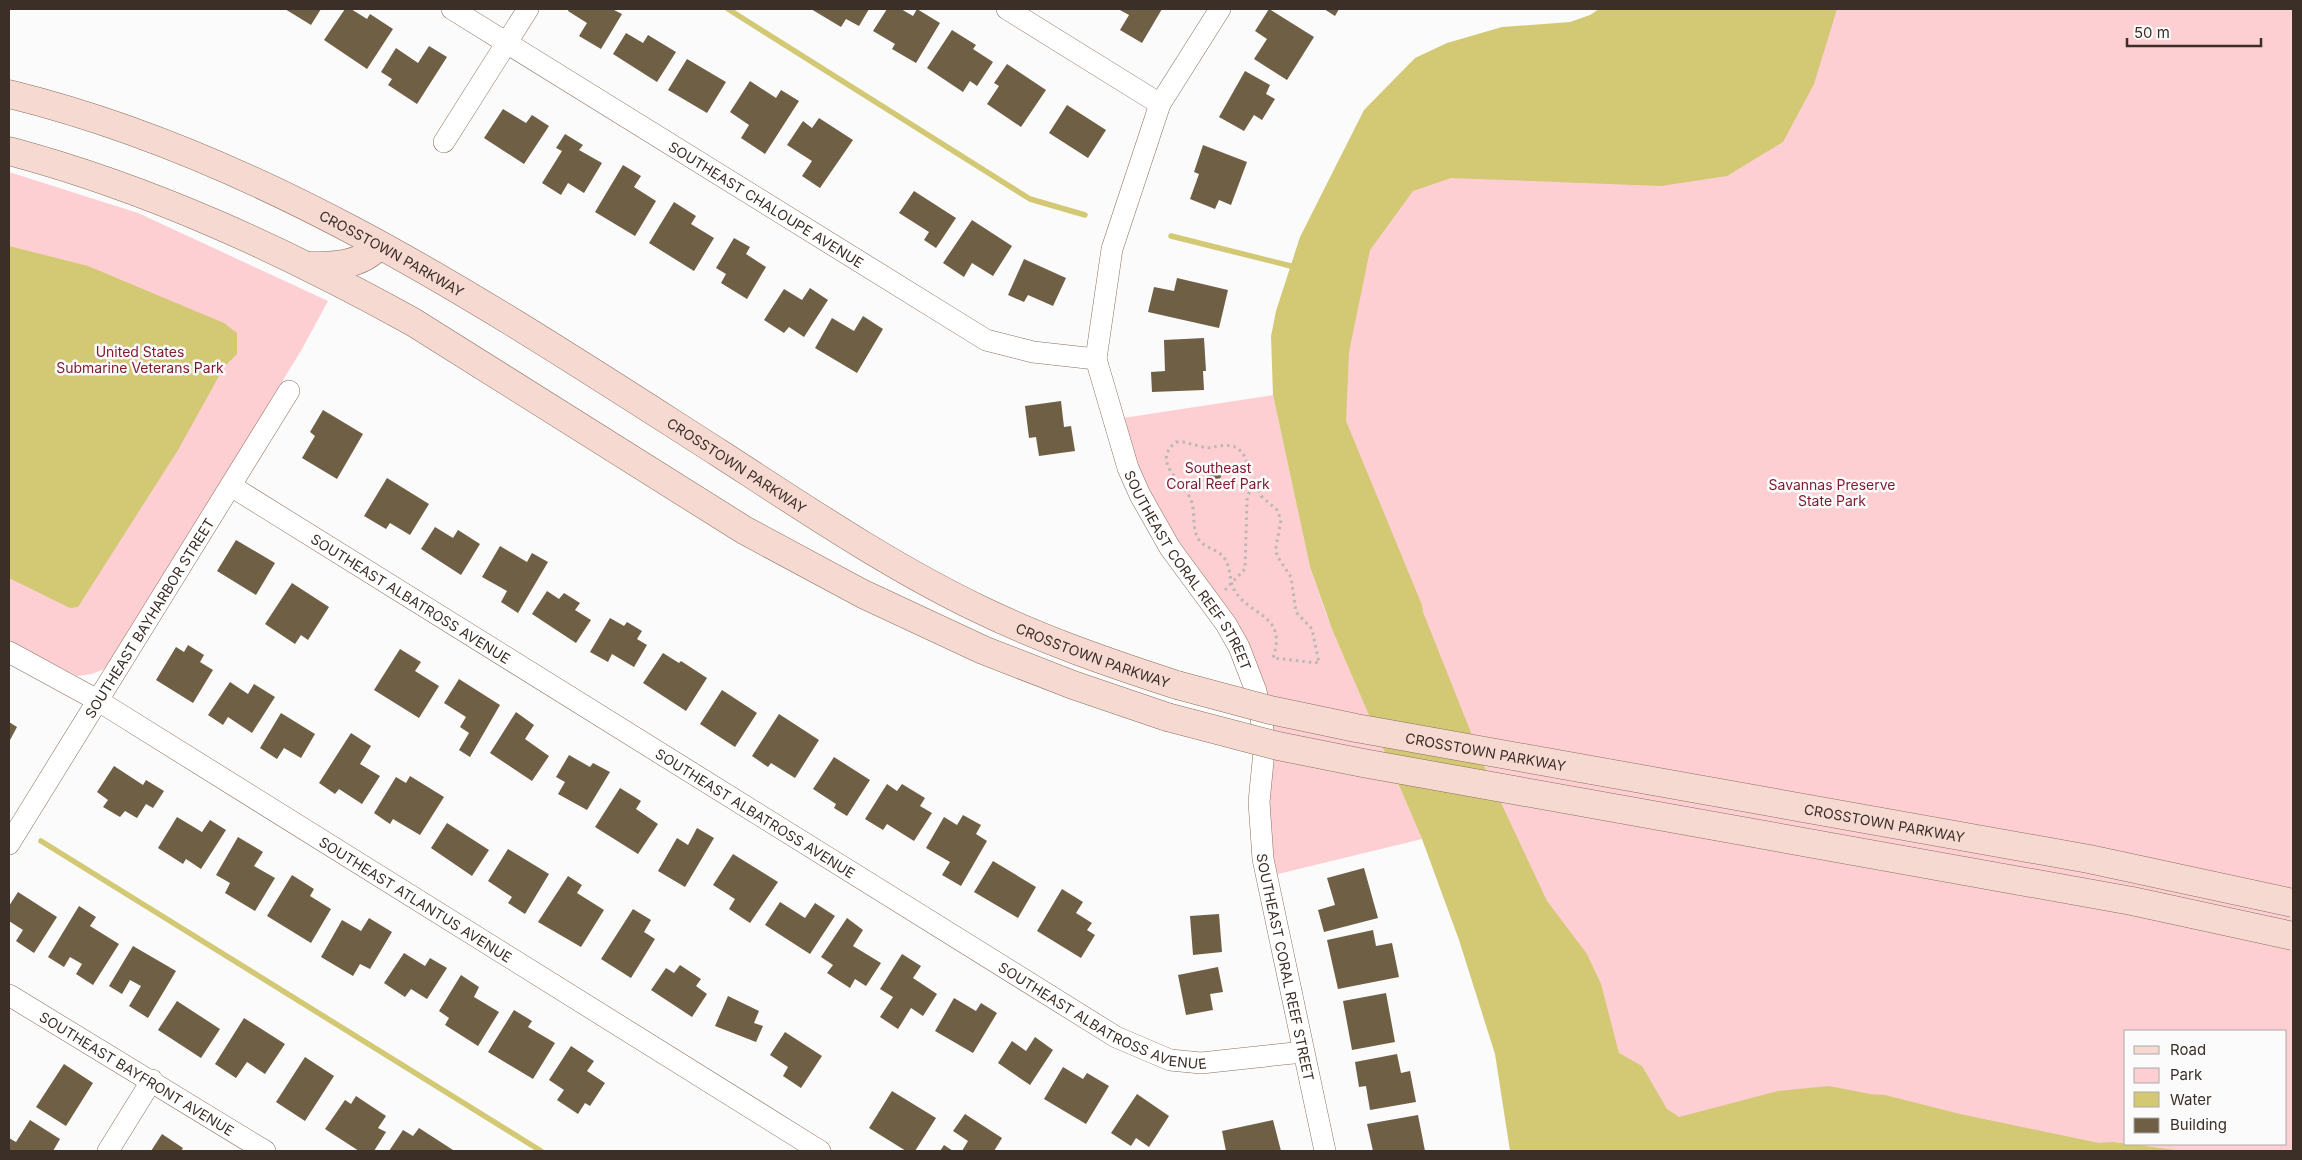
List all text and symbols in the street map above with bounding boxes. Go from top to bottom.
scale bar [2127,15,2261,47]
text: 50 m [2134,23,2170,42]
street label: SOUTHEAST CHALOUPE AVENUE [666,137,867,271]
street label: CROSSTOWN PARKWAY [317,206,468,300]
park label: United States Submarine Veterans Park [56,343,224,376]
street label: CROSSTOWN PARKWAY [664,414,810,516]
park label: Southeast Coral Reef Park [1166,459,1270,492]
street label: SOUTHEAST CORAL REEF STREET [1121,467,1256,672]
park label: Savannas Preserve State Park [1769,476,1895,509]
street label: SOUTHEAST BAYHARBOR STREET [81,515,217,721]
street label: SOUTHEAST ALBATROSS AVENUE [308,530,514,667]
street label: CROSSTOWN PARKWAY [1014,619,1173,691]
street label: CROSSTOWN PARKWAY [1404,729,1568,774]
street label: SOUTHEAST ALBATROSS AVENUE [653,744,859,881]
street label: CROSSTOWN PARKWAY [1803,800,1967,845]
street label: SOUTHEAST ATLANTUS AVENUE [316,832,515,965]
street label: SOUTHEAST CORAL REEF STREET [1254,853,1318,1082]
street label: SOUTHEAST ALBATROSS AVENUE [996,958,1207,1072]
street label: SOUTHEAST BAYFRONT AVENUE [37,1007,237,1139]
legend [2124,1030,2287,1145]
text: Road [2170,1040,2206,1059]
text: Park [2170,1065,2203,1084]
text: Water [2170,1090,2212,1109]
text: Building [2170,1115,2227,1134]

